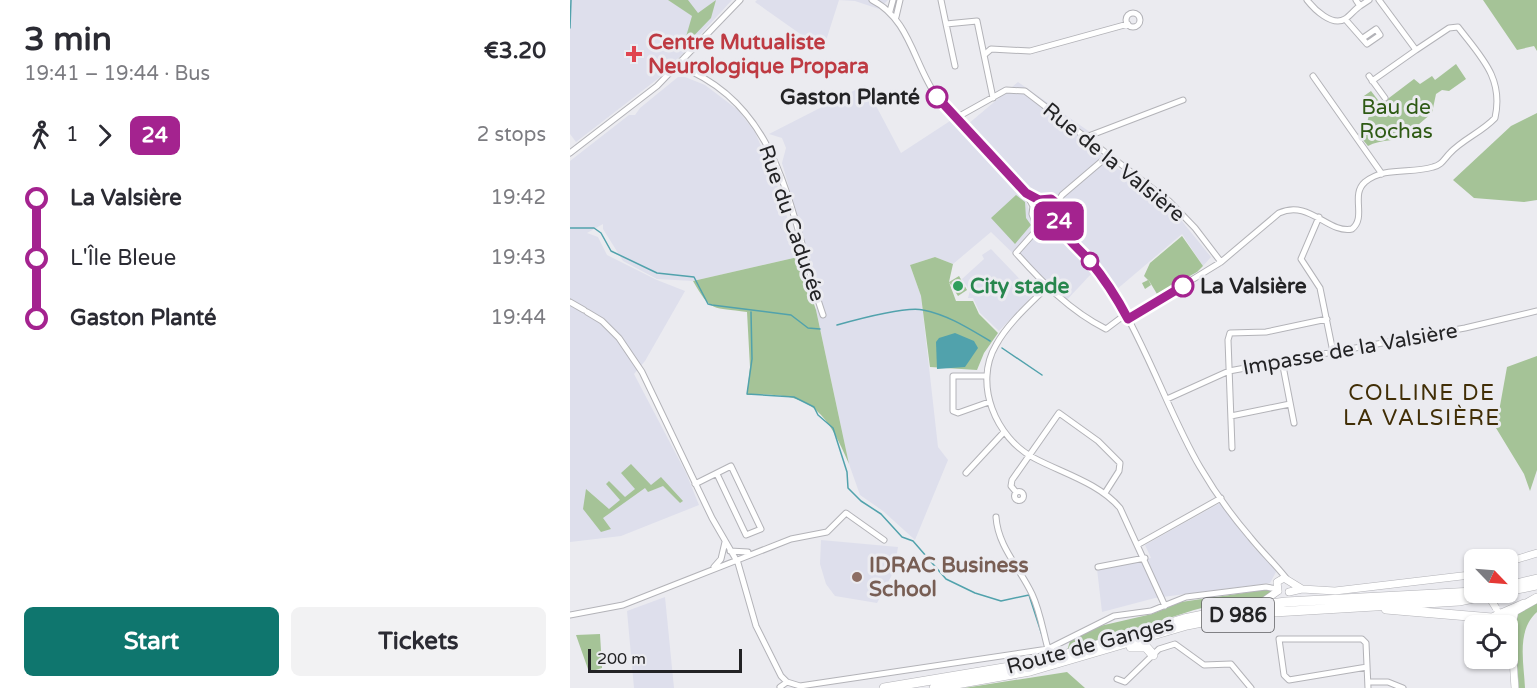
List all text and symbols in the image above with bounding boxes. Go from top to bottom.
text: 3 min [24,20,112,59]
place label: Centre Mutualiste Neurologique Propara [648,30,869,79]
text: €3.20 [484,38,546,64]
marker: Centre Mutualiste Neurologique Propara [625,45,643,63]
text: 19:41 – 19:44 · Bus [24,62,210,86]
place label: Gaston Planté [780,85,920,110]
marker: Gaston Planté [926,86,948,108]
park label: Bau de Rochas [1359,95,1433,144]
street label: Rue de la Valsière [1038,97,1190,227]
icon: walk [24,119,57,152]
icon: forward [88,119,121,152]
text: 1 [66,123,79,147]
text: 24 [142,123,168,148]
text: 2 stops [477,123,546,147]
street label: Rue du Caducée [753,142,830,305]
text: La Valsière [70,185,182,211]
text: 19:42 [491,186,546,210]
line badge: 24 [1032,202,1086,240]
text: 24 [1046,209,1072,234]
text: L'Île Bleue [70,245,176,271]
text: 19:43 [491,246,546,270]
unlabelled marker [1081,252,1099,270]
place label: City stade [970,274,1070,299]
place label: La Valsière [1200,274,1307,299]
marker: La Valsière [1172,275,1194,297]
marker: City stade [951,279,965,293]
text: Gaston Planté [70,305,217,331]
text: 19:44 [491,306,546,330]
street label: Impasse de la Valsière [1241,318,1460,381]
district label: COLLINE DE LA VALSIÈRE [1343,380,1501,431]
north arrow [1464,549,1518,603]
map controls [1464,549,1518,669]
place label: IDRAC Business School [869,553,1028,602]
marker: IDRAC Business School [850,570,864,584]
road number: D 986 [1202,598,1274,632]
button: Start [24,607,279,676]
button: Tickets [291,607,546,676]
street label: Route de Ganges [1004,611,1176,680]
button: locate [1464,615,1518,669]
scale bar [588,646,742,674]
text: 200 m [597,649,646,669]

